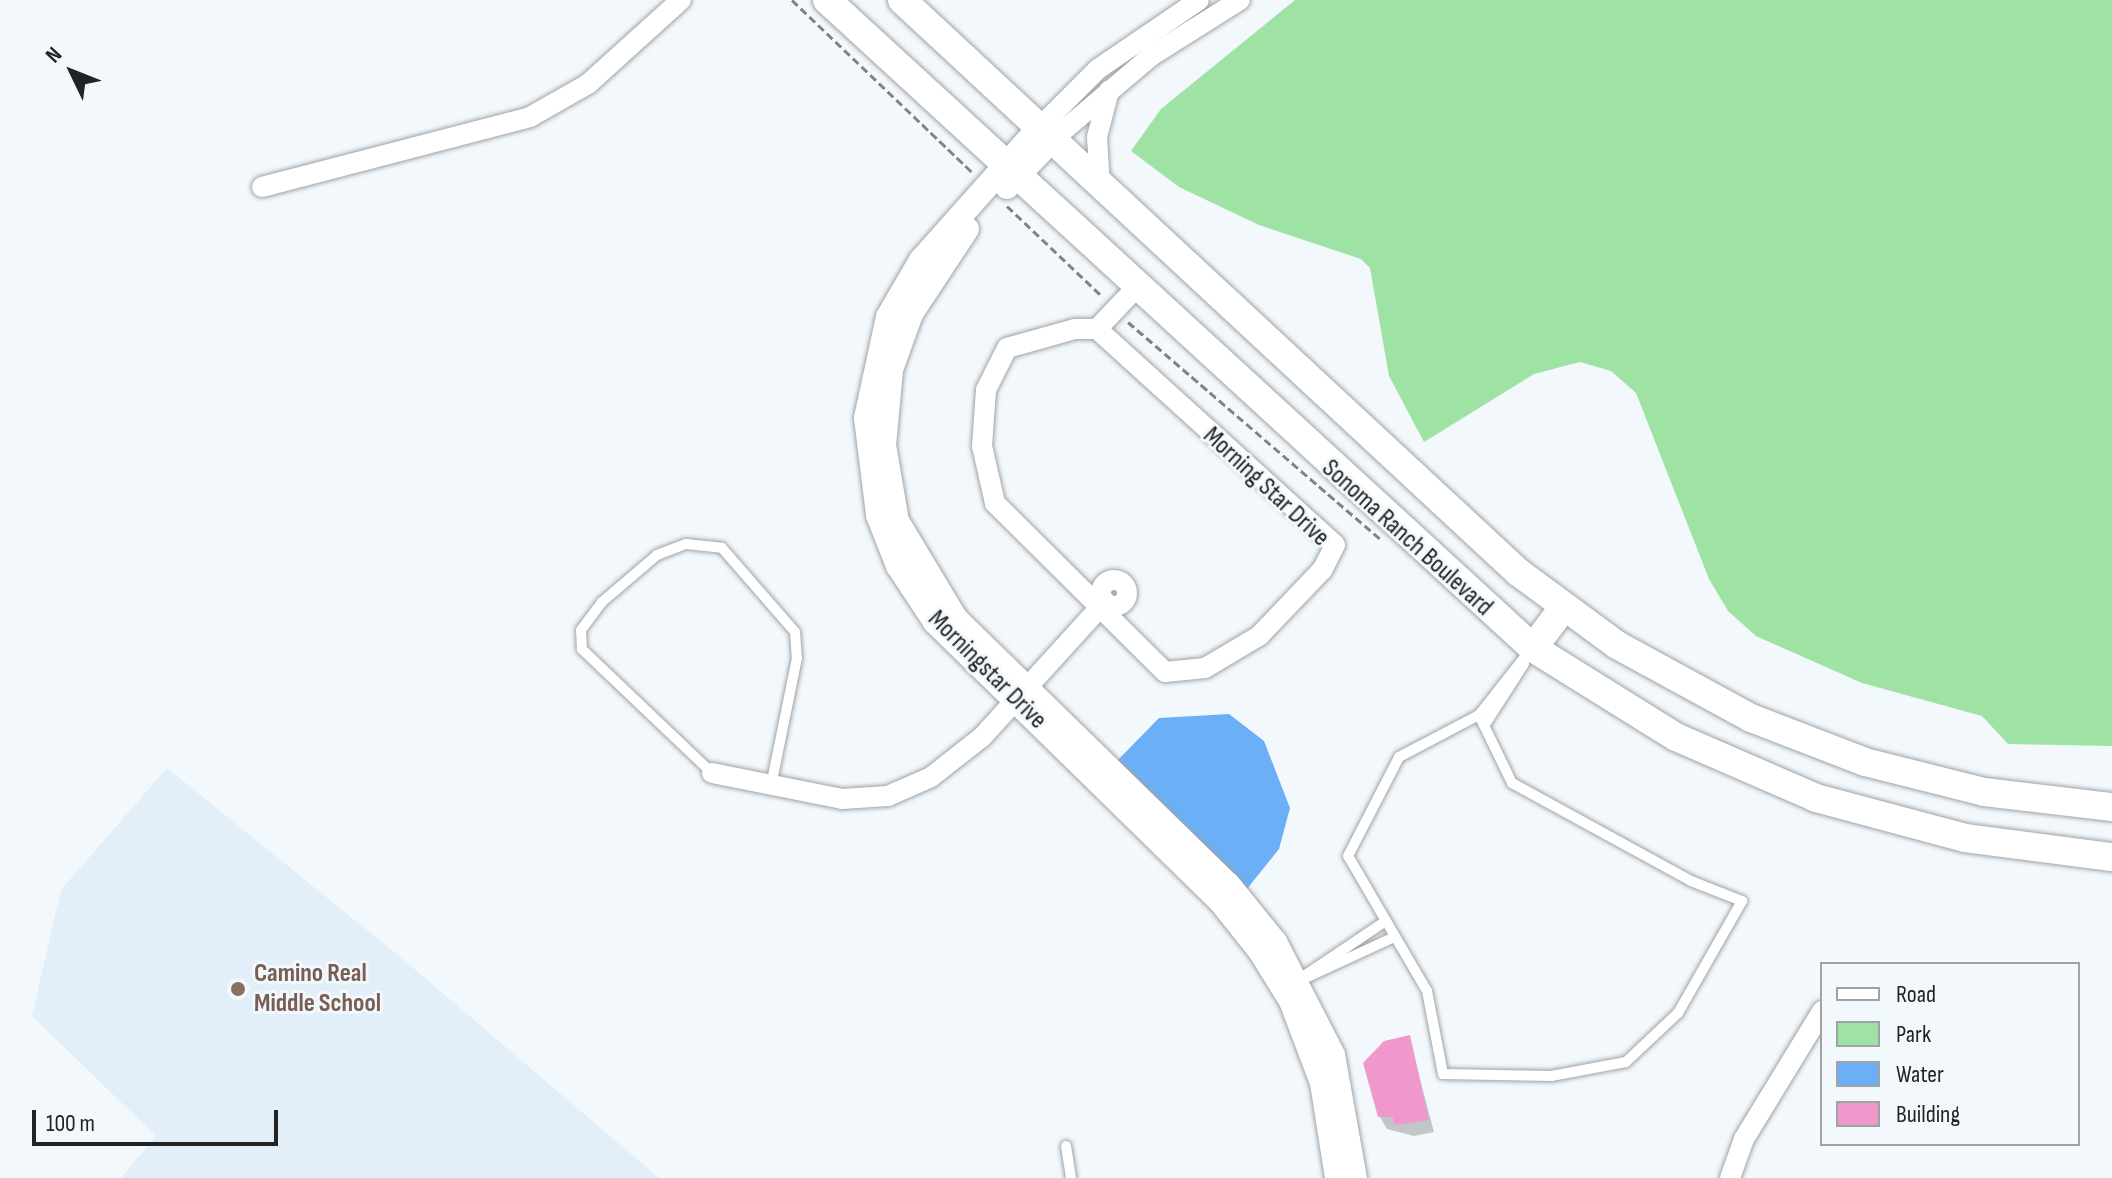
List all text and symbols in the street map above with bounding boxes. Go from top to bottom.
north arrow [32,32,112,112]
text: N [40,42,68,69]
street label: Morning Star Drive [1196,421,1336,553]
street label: Sonoma Ranch Boulevard [1315,453,1499,623]
street label: Morningstar Drive [921,604,1053,736]
place label: Camino Real Middle School [254,958,381,1020]
legend [1820,962,2080,1146]
marker: Camino Real Middle School [229,980,247,998]
text: Road [1896,980,1936,1009]
text: Park [1896,1020,1931,1049]
text: Water [1896,1060,1944,1089]
scale bar [36,1094,282,1144]
text: Building [1896,1100,1960,1129]
text: 100 m [46,1109,95,1138]

